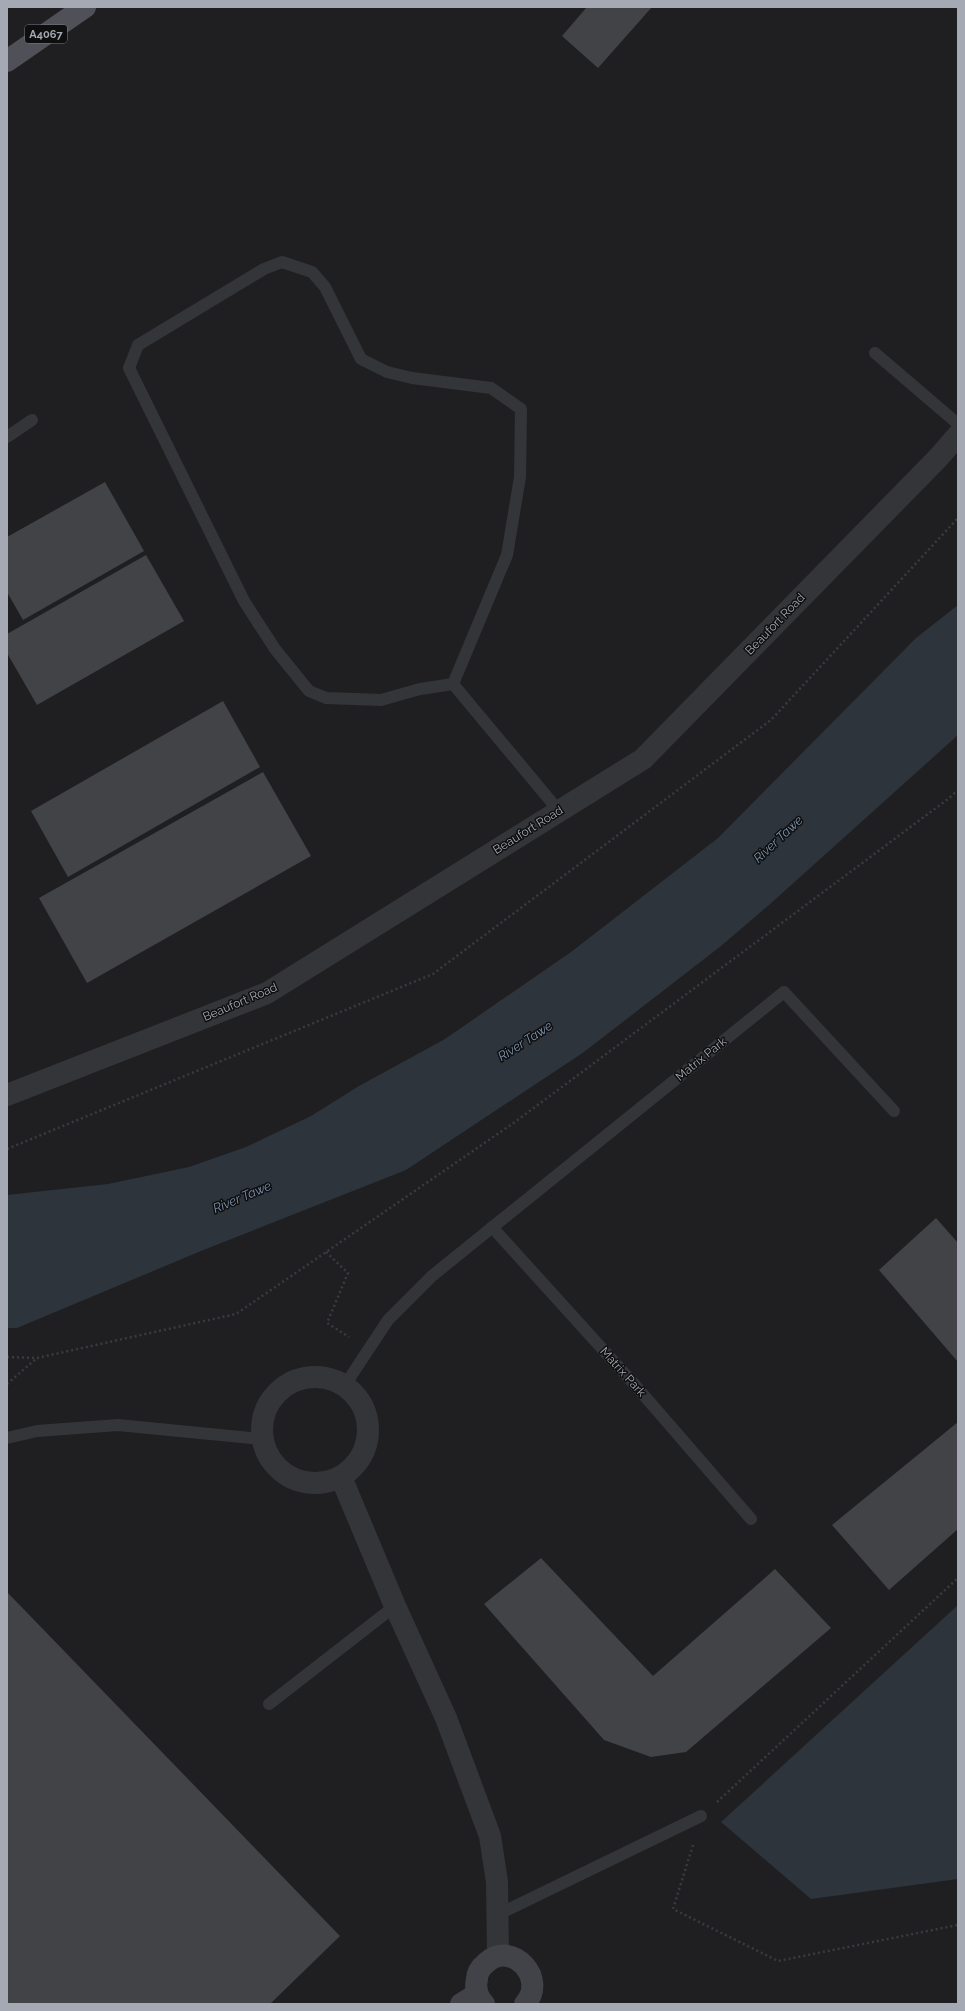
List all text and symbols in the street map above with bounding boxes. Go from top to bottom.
road number: A4067 [25,25,67,43]
street label: Beaufort Road [742,590,808,658]
street label: Beaufort Road [491,803,565,857]
water label: River Tawe [750,812,806,866]
street label: Beaufort Road [201,980,279,1024]
water label: River Tawe [495,1018,555,1064]
street label: Matrix Park [673,1034,730,1084]
water label: River Tawe [211,1178,273,1216]
street label: Matrix Park [597,1344,649,1400]

